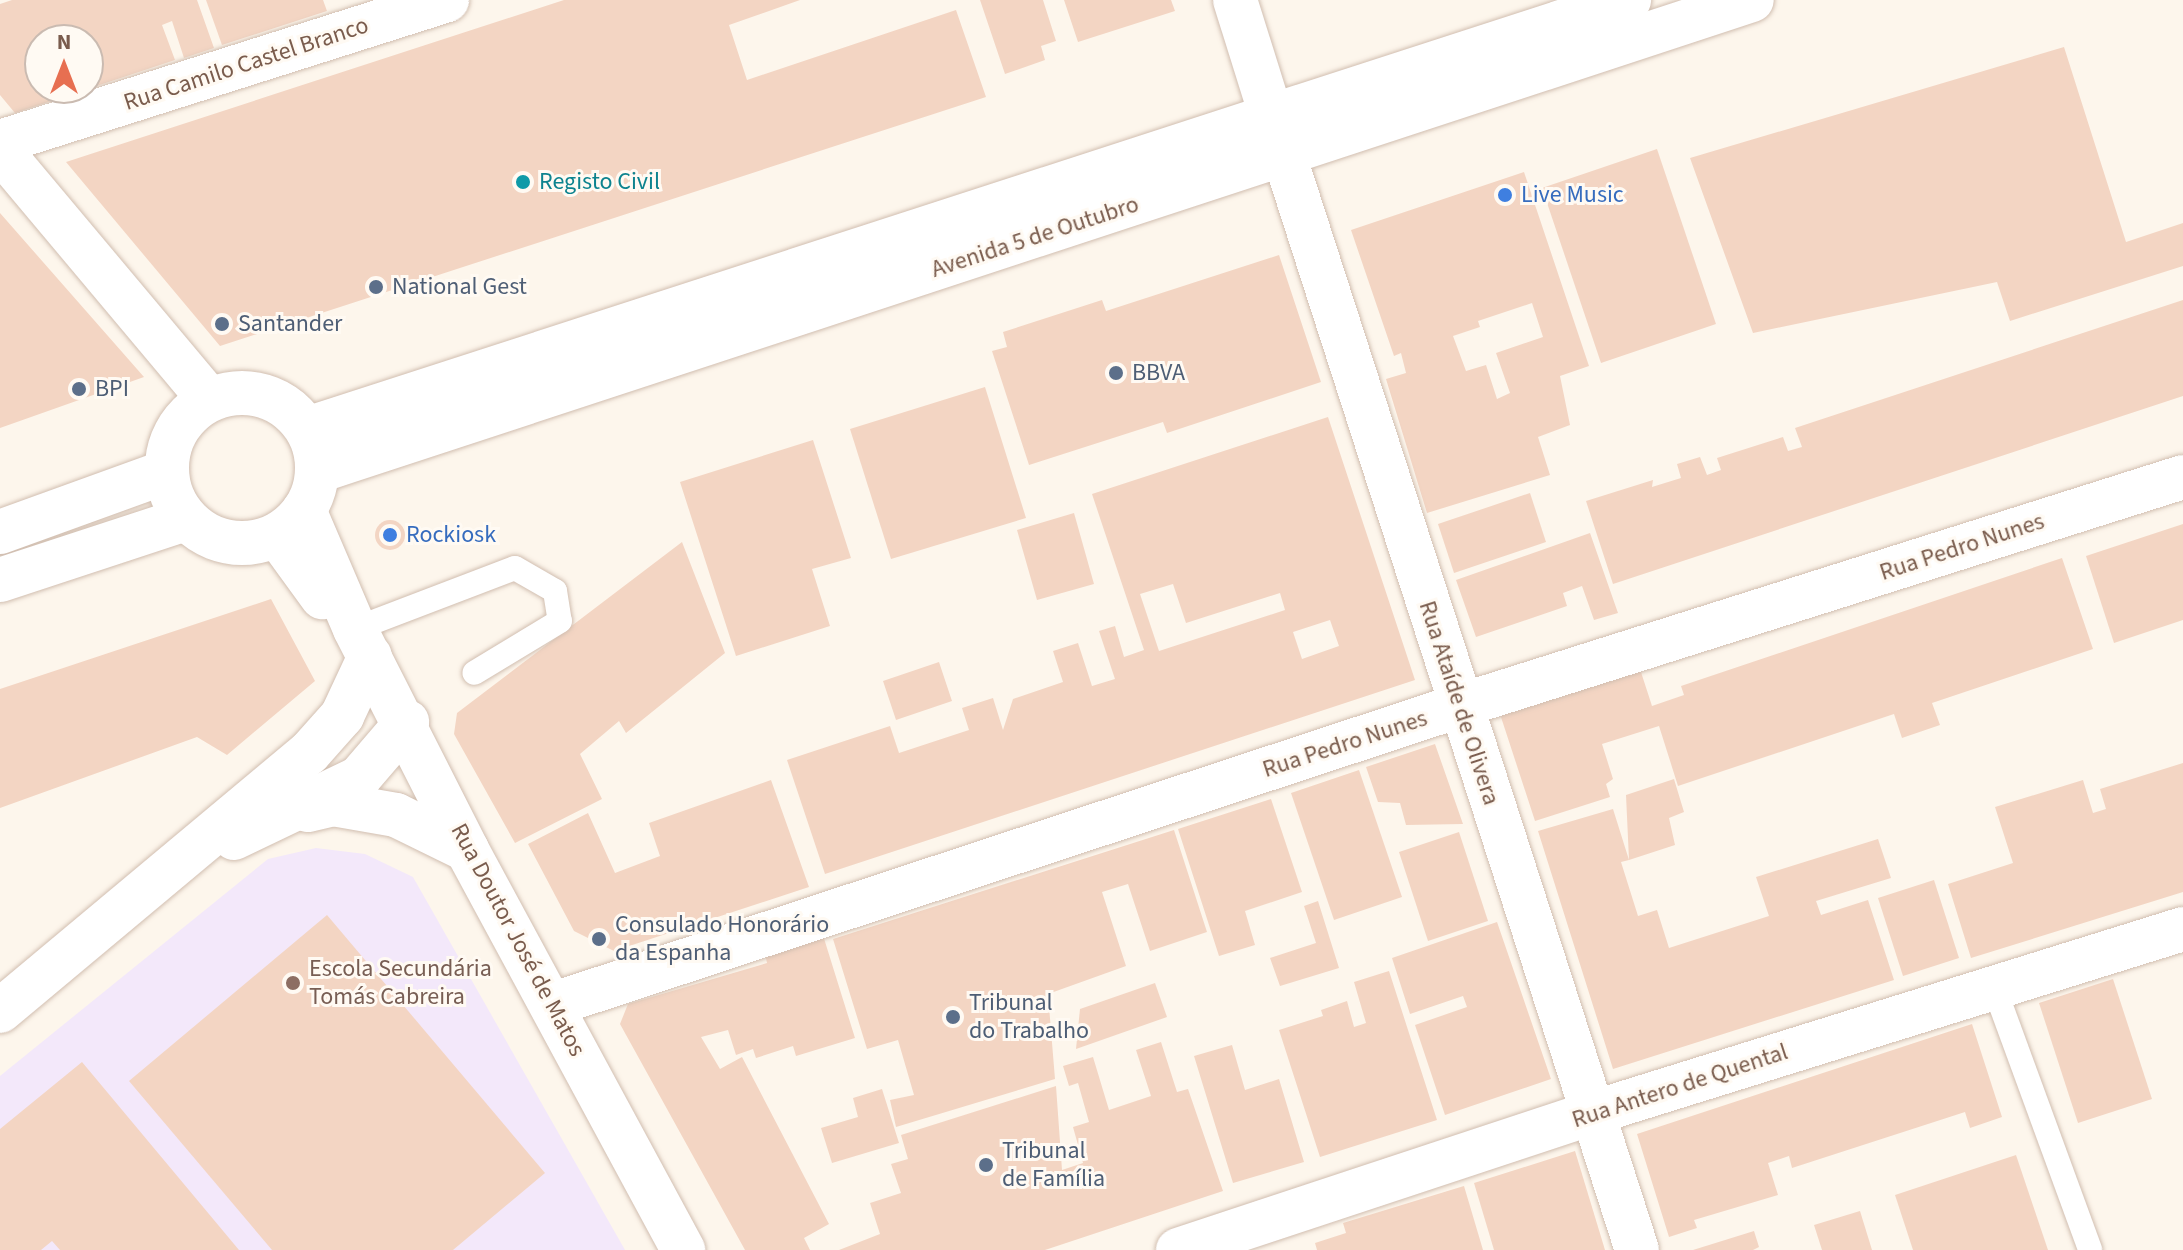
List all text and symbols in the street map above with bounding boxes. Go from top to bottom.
street label: Rua Camilo Castel Branco [120,11,372,117]
north arrow [24,24,104,104]
text: N [57,26,71,58]
place label: Registo Civil [539,168,660,196]
marker: Registo Civil [514,173,532,191]
place label: Live Music [1521,181,1624,209]
marker: Live Music [1496,186,1514,204]
street label: Avenida 5 de Outubro [928,190,1142,284]
place label: National Gest [392,273,527,301]
marker: National Gest [367,278,385,296]
place label: Santander [238,310,342,338]
marker: Santander [213,315,231,333]
place label: BBVA [1132,359,1185,387]
marker: BBVA [1107,364,1125,382]
place label: BPI [95,375,129,403]
marker: BPI [70,380,88,398]
street label: Rua Pedro Nunes [1876,507,2048,587]
place label: Rockiosk [406,521,496,549]
marker: Rockiosk [381,526,399,544]
street label: Rua Ataíde de Olivera [1412,597,1506,809]
street label: Rua Pedro Nunes [1259,704,1431,784]
street label: Rua Doutor José de Matos [444,819,592,1061]
place label: Consulado Honorário da Espanha [615,911,829,967]
marker: Consulado Honorário da Espanha [590,930,608,948]
place label: Escola Secundária Tomás Cabreira [309,955,492,1011]
marker: Escola Secundária Tomás Cabreira [284,974,302,992]
place label: Tribunal do Trabalho [969,989,1089,1045]
marker: Tribunal do Trabalho [944,1008,962,1026]
street label: Rua Antero de Quental [1568,1038,1792,1134]
place label: Tribunal de Família [1002,1137,1105,1193]
marker: Tribunal de Família [977,1156,995,1174]

